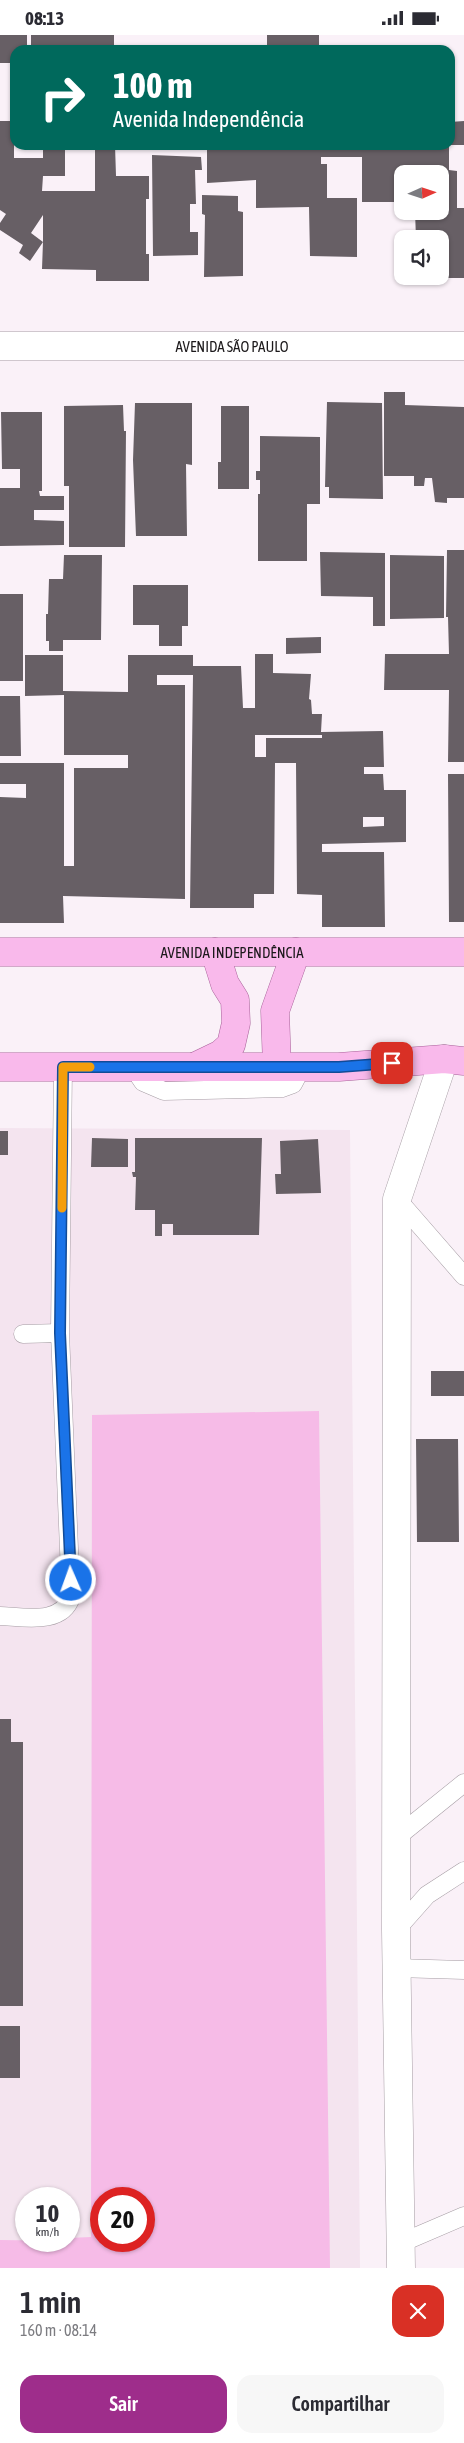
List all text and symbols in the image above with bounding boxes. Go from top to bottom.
text: 08:13 [25,7,64,29]
icon: right [30,65,95,130]
text: 100 m [113,65,192,105]
text: Avenida Independência [113,106,304,132]
north arrow [394,165,449,220]
map controls [394,165,449,285]
button: sound [394,230,449,285]
street label: AVENIDA SÃO PAULO [175,338,289,355]
street label: AVENIDA INDEPENDÊNCIA [160,944,304,961]
pin [371,1042,413,1084]
icon: arrive [378,1049,406,1077]
position arrow [44,1553,96,1605]
speed limit sign: 20 [90,2187,155,2252]
text: 10 [36,2199,59,2227]
text: km/h [36,2225,59,2239]
text: 1 min [20,2285,81,2319]
button: close [392,2285,444,2337]
text: 160 m · 08:14 [20,2321,97,2339]
button: Sair [20,2375,227,2433]
button: Compartilhar [237,2375,444,2433]

